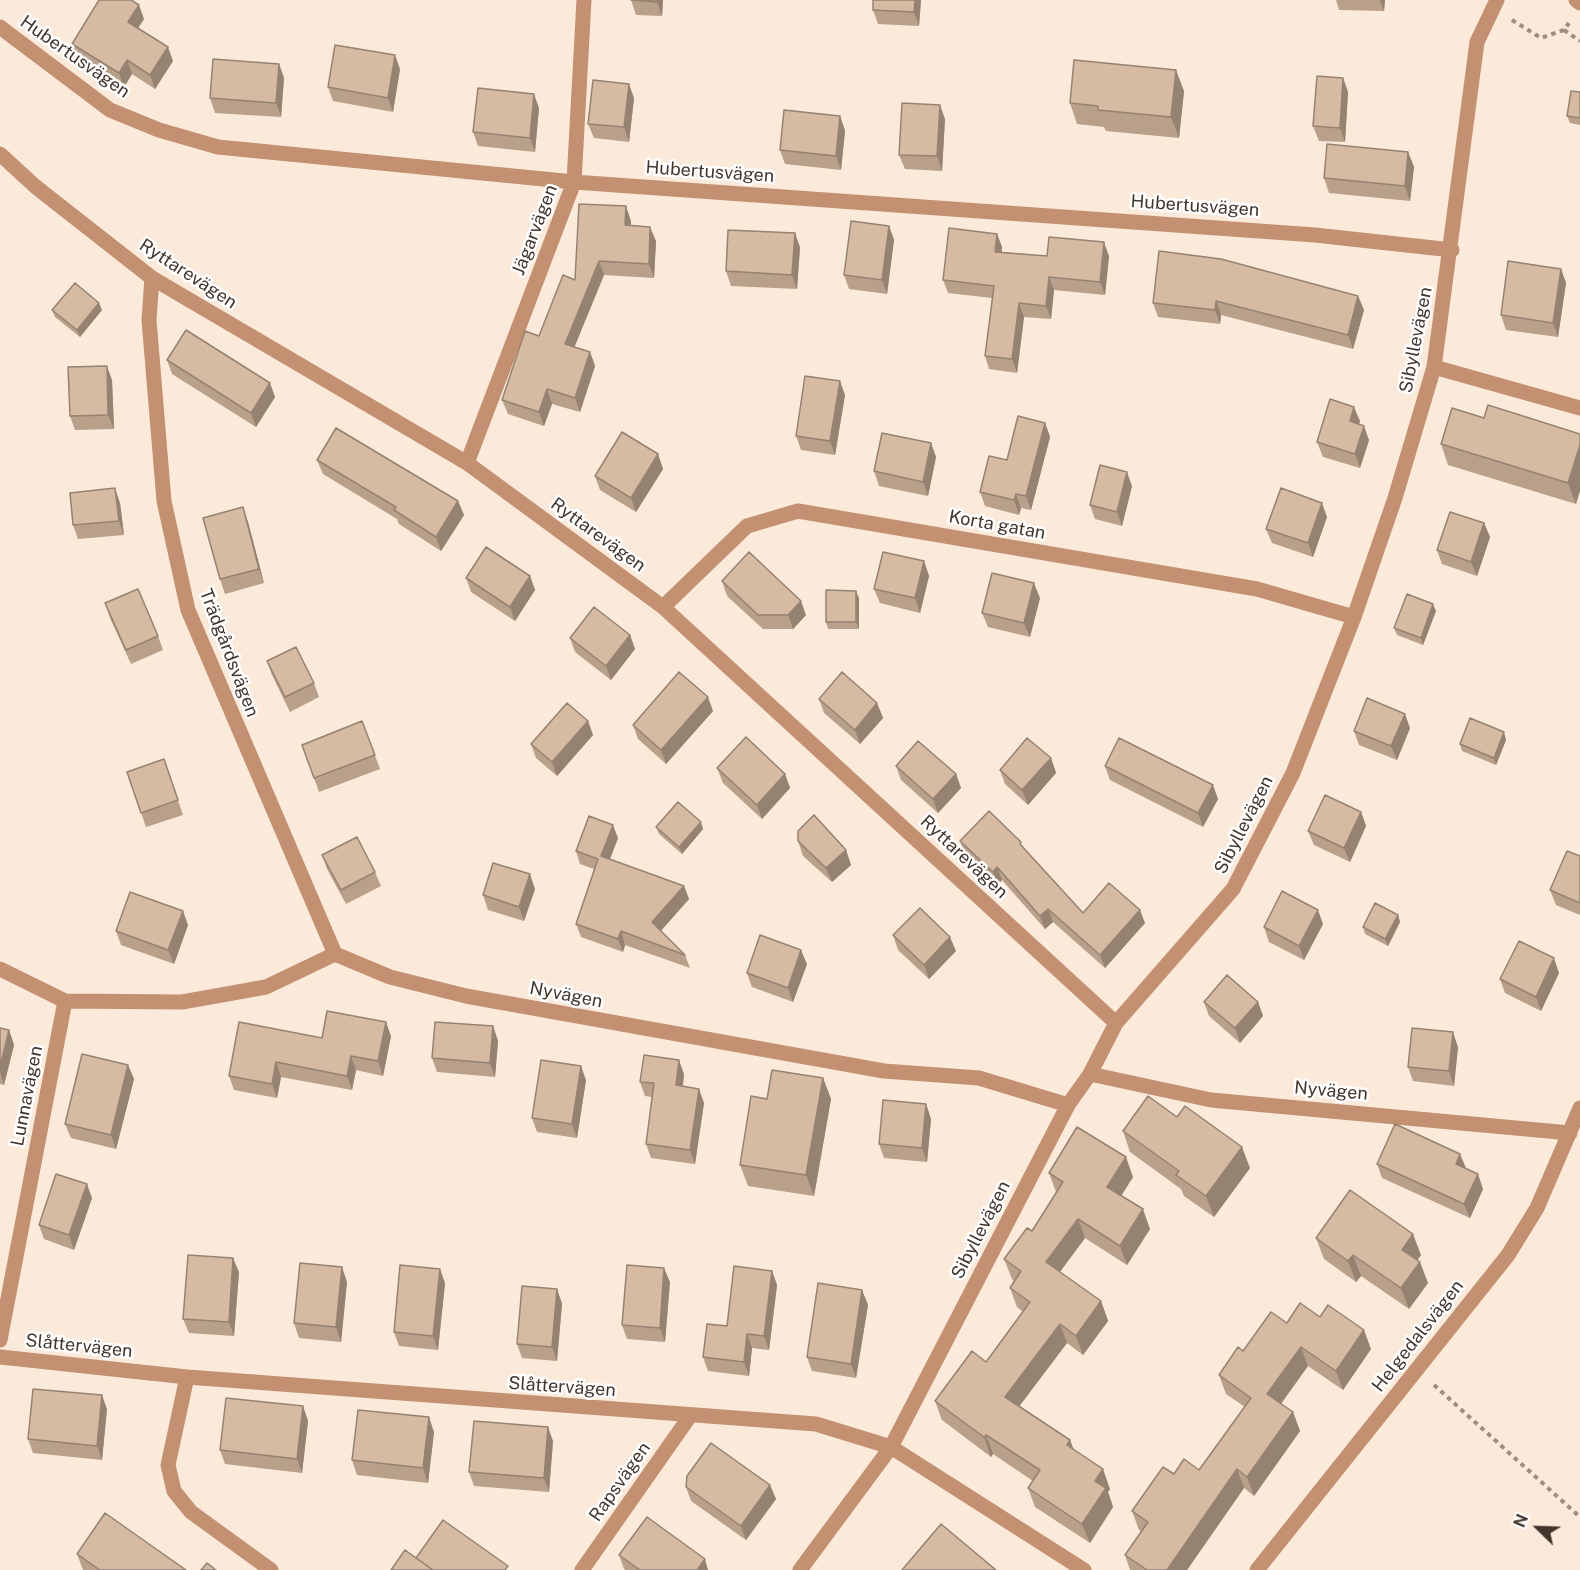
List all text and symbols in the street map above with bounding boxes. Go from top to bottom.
street label: Hubertusvägen [16,11,134,103]
street label: Hubertusvägen [645,157,775,187]
street label: Jägarvägen [508,182,562,278]
street label: Hubertusvägen [1130,191,1260,221]
street label: Ryttarevägen [135,234,241,314]
street label: Sibyllevägen [1395,285,1437,395]
street label: Ryttarevägen [546,493,650,577]
street label: Korta gatan [947,506,1047,544]
street label: Trädgårdsvägen [195,586,263,720]
street label: Sibyllevägen [1210,772,1278,878]
street label: Ryttarevägen [916,811,1012,903]
street label: Nyvägen [528,977,604,1013]
street label: Lunnavägen [7,1044,47,1148]
street label: Nyvägen [1293,1077,1369,1105]
street label: Sibyllevägen [947,1177,1015,1283]
street label: Helgedalsvägen [1368,1276,1468,1396]
street label: Slåttervägen [24,1330,134,1362]
street label: Slåttervägen [508,1372,616,1402]
street label: Rapsvägen [585,1438,655,1526]
north arrow [1508,1498,1568,1558]
text: N [1510,1511,1532,1530]

